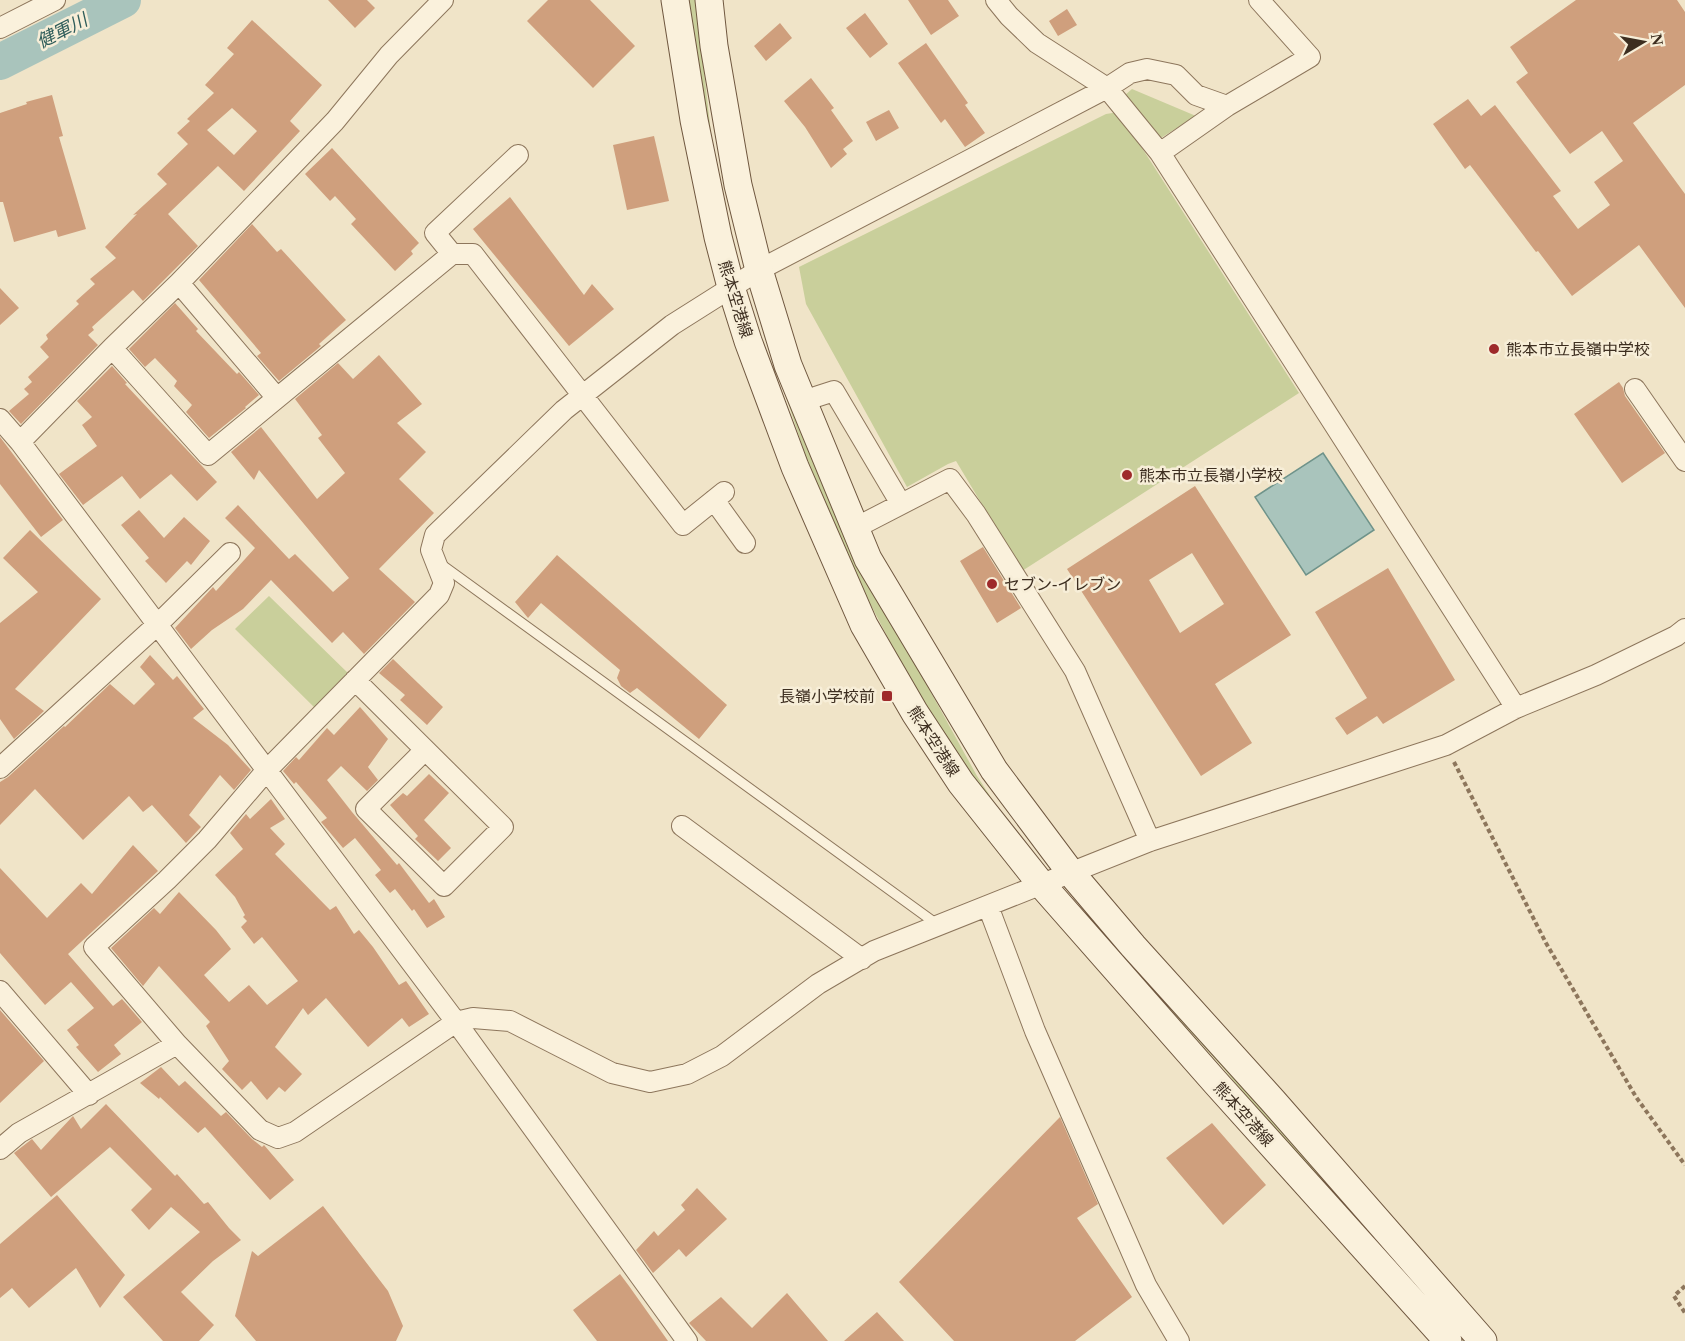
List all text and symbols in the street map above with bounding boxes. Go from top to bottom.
water label: 健軍川 [33,9,92,52]
north arrow [1613,12,1673,72]
text: N [1648,32,1667,47]
street label: 熊本空港線 [716,258,755,340]
place label: 熊本市立長嶺中学校 [1506,341,1650,358]
marker: 熊本市立長嶺中学校 [1487,342,1501,356]
place label: 熊本市立長嶺小学校 [1139,467,1283,484]
marker: 熊本市立長嶺小学校 [1120,468,1134,482]
place label: セブン-イレブン [1004,576,1121,593]
marker: セブン-イレブン [985,577,999,591]
place label: 長嶺小学校前 [779,688,875,705]
marker: 長嶺小学校前 [880,689,894,703]
street label: 熊本空港線 [905,703,962,779]
street label: 熊本空港線 [1211,1079,1277,1150]

